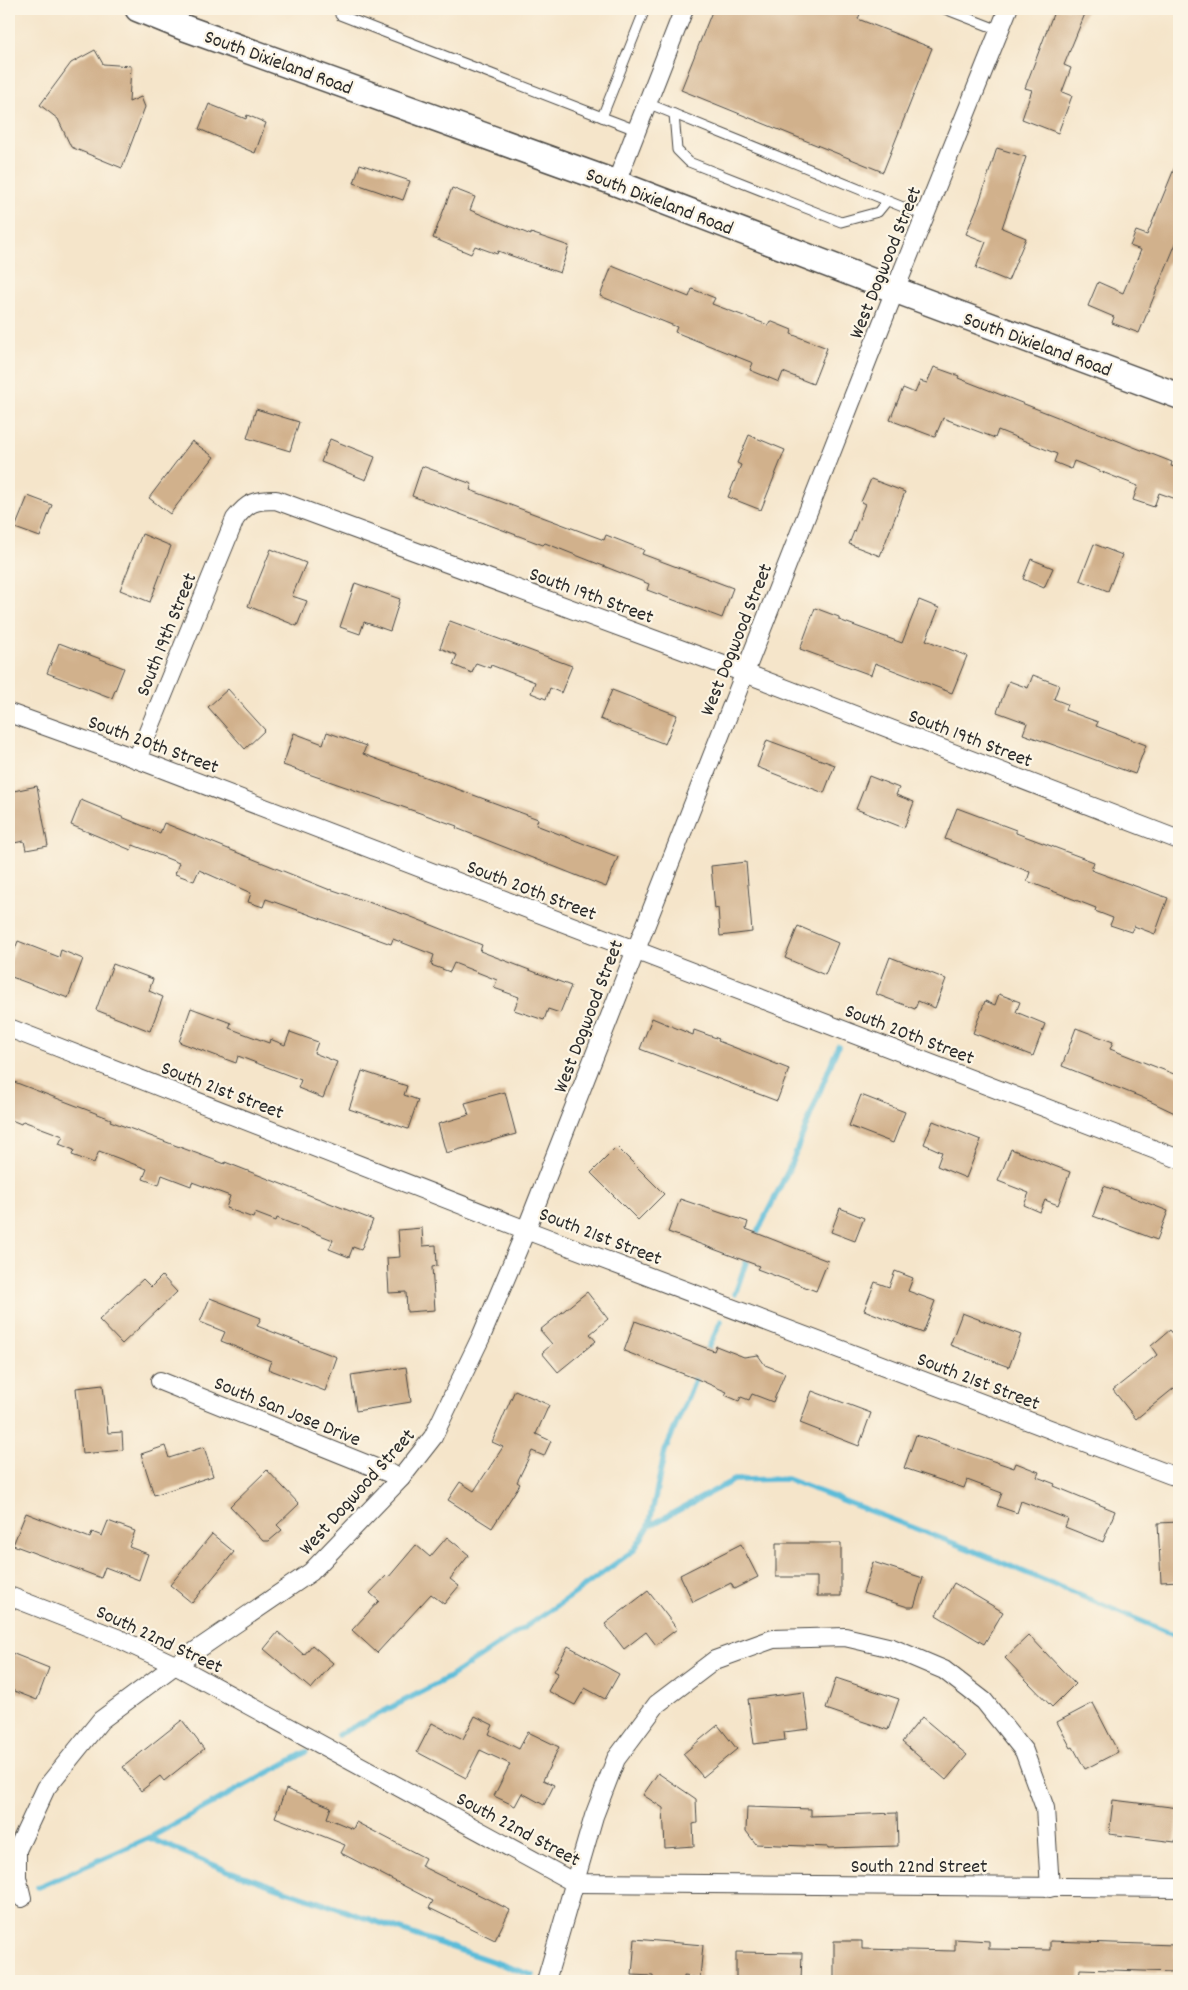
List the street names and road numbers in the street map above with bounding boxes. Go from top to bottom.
street label: South Dixieland Road [200,24,356,104]
street label: South Dixieland Road [581,162,737,244]
street label: West Dogwood Street [843,183,930,343]
street label: South Dixieland Road [959,306,1115,386]
street label: West Dogwood Street [694,560,781,720]
street label: South 19th Street [525,561,657,632]
street label: South 19th Street [130,569,205,701]
street label: South 19th Street [904,703,1036,776]
street label: South 20th Street [84,709,222,782]
street label: South 20th Street [462,854,600,929]
street label: West Dogwood Street [548,936,632,1098]
street label: South 20th Street [840,998,978,1073]
street label: South 21st Street [156,1056,287,1128]
street label: South 21st Street [534,1202,665,1274]
street label: South 21st Street [912,1347,1043,1419]
street label: South San Jose Drive [209,1371,365,1455]
street label: West Dogwood Street [294,1423,423,1563]
street label: South 22nd Street [91,1599,227,1682]
street label: South 22nd Street [451,1786,585,1875]
street label: South 22nd Street [851,1854,987,1882]

